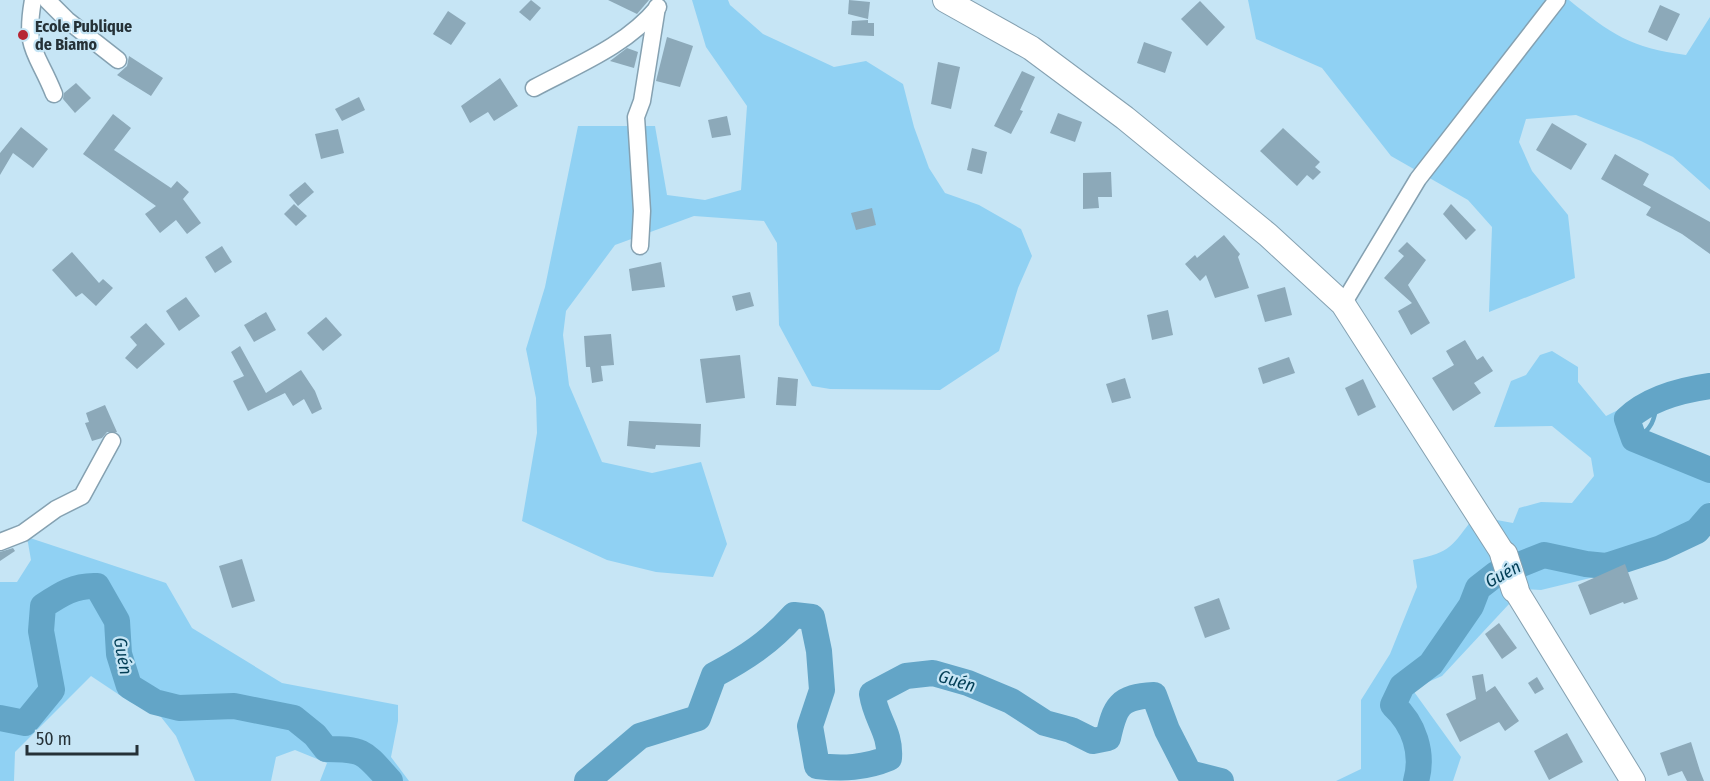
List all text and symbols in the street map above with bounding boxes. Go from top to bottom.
place label: Ecole Publique de Biamo [35,17,132,54]
marker: Ecole Publique de Biamo [16,28,30,42]
water label: Guén [1481,555,1525,593]
water label: Guén [109,636,137,676]
water label: Guén [936,665,978,697]
scale bar [27,718,136,756]
text: 50 m [36,728,72,750]

